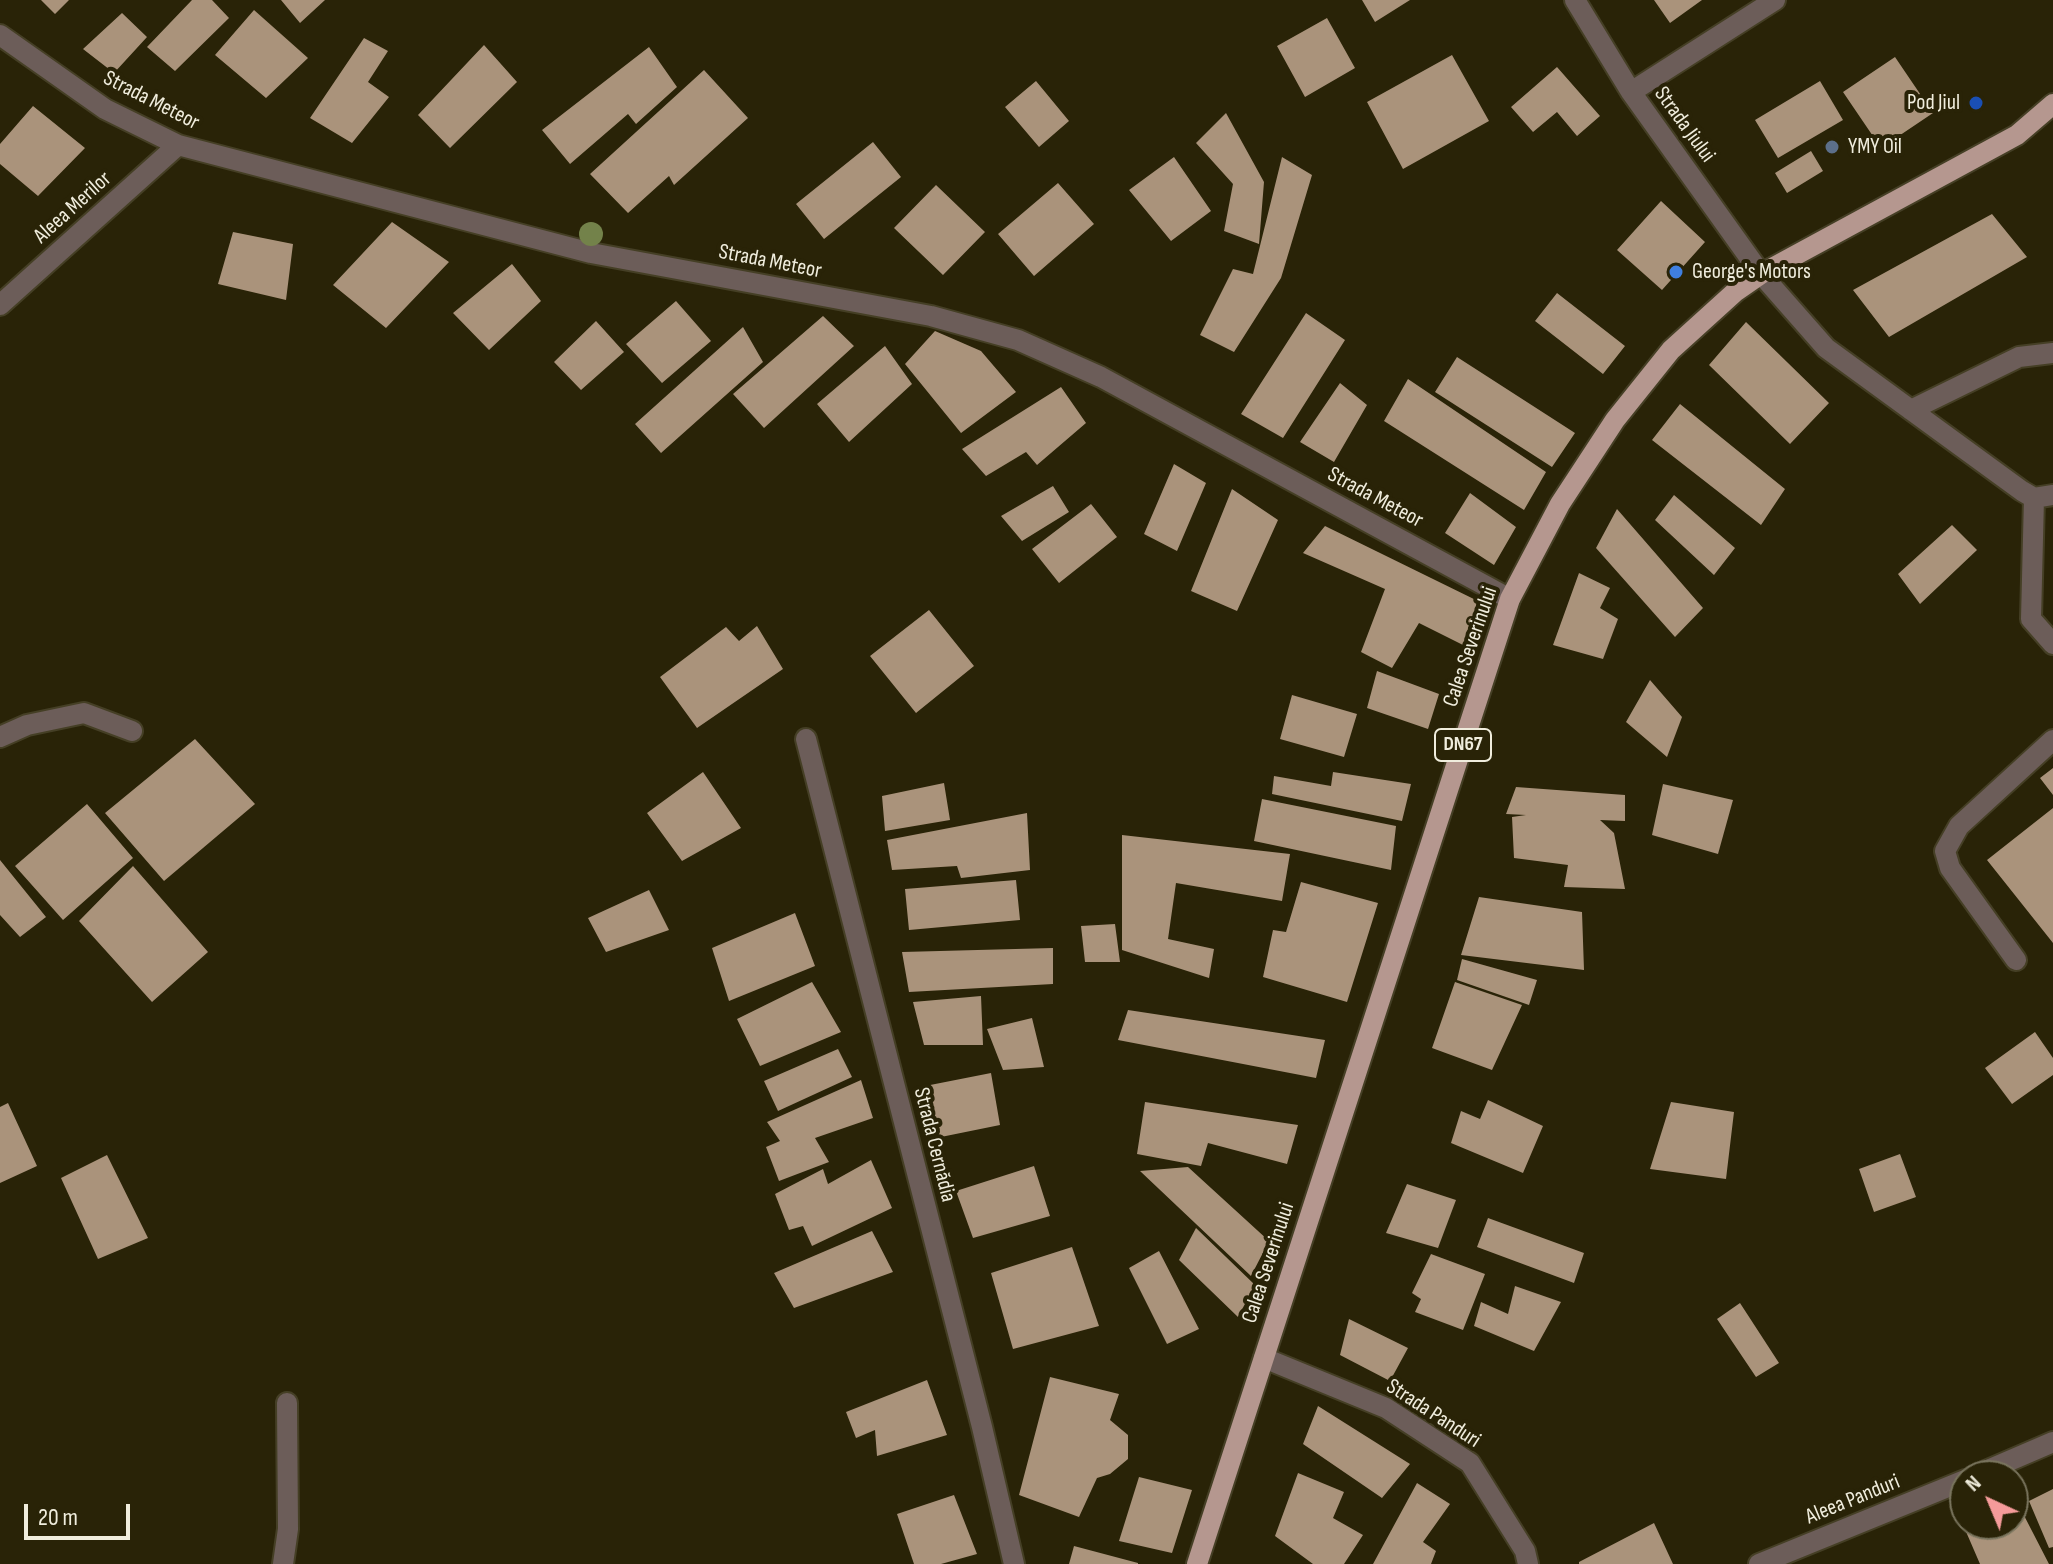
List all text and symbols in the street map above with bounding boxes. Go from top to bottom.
street label: Strada Meteor [99,66,203,136]
street label: Strada Jiului [1648,82,1720,168]
place label: Pod Jiul [1907,90,1960,116]
marker: Pod Jiul [1967,94,1985,112]
place label: YMY Oil [1848,134,1902,160]
marker: YMY Oil [1823,138,1841,156]
street label: Aleea Merilor [29,166,117,250]
street label: Strada Meteor [716,239,824,285]
place label: George's Motors [1692,259,1811,285]
marker: George's Motors [1667,263,1685,281]
street label: Strada Meteor [1323,462,1427,534]
street label: Calea Severinului [1438,583,1504,711]
road number: DN67 [1435,729,1491,761]
street label: Strada Cernădia [907,1085,961,1205]
street label: Calea Severinului [1237,1199,1301,1327]
street label: Strada Panduri [1381,1374,1485,1454]
north arrow [1949,1460,2029,1540]
street label: Aleea Panduri [1802,1469,1904,1531]
text: N [1960,1470,1987,1498]
scale bar [28,1488,134,1538]
text: 20 m [38,1503,78,1532]

